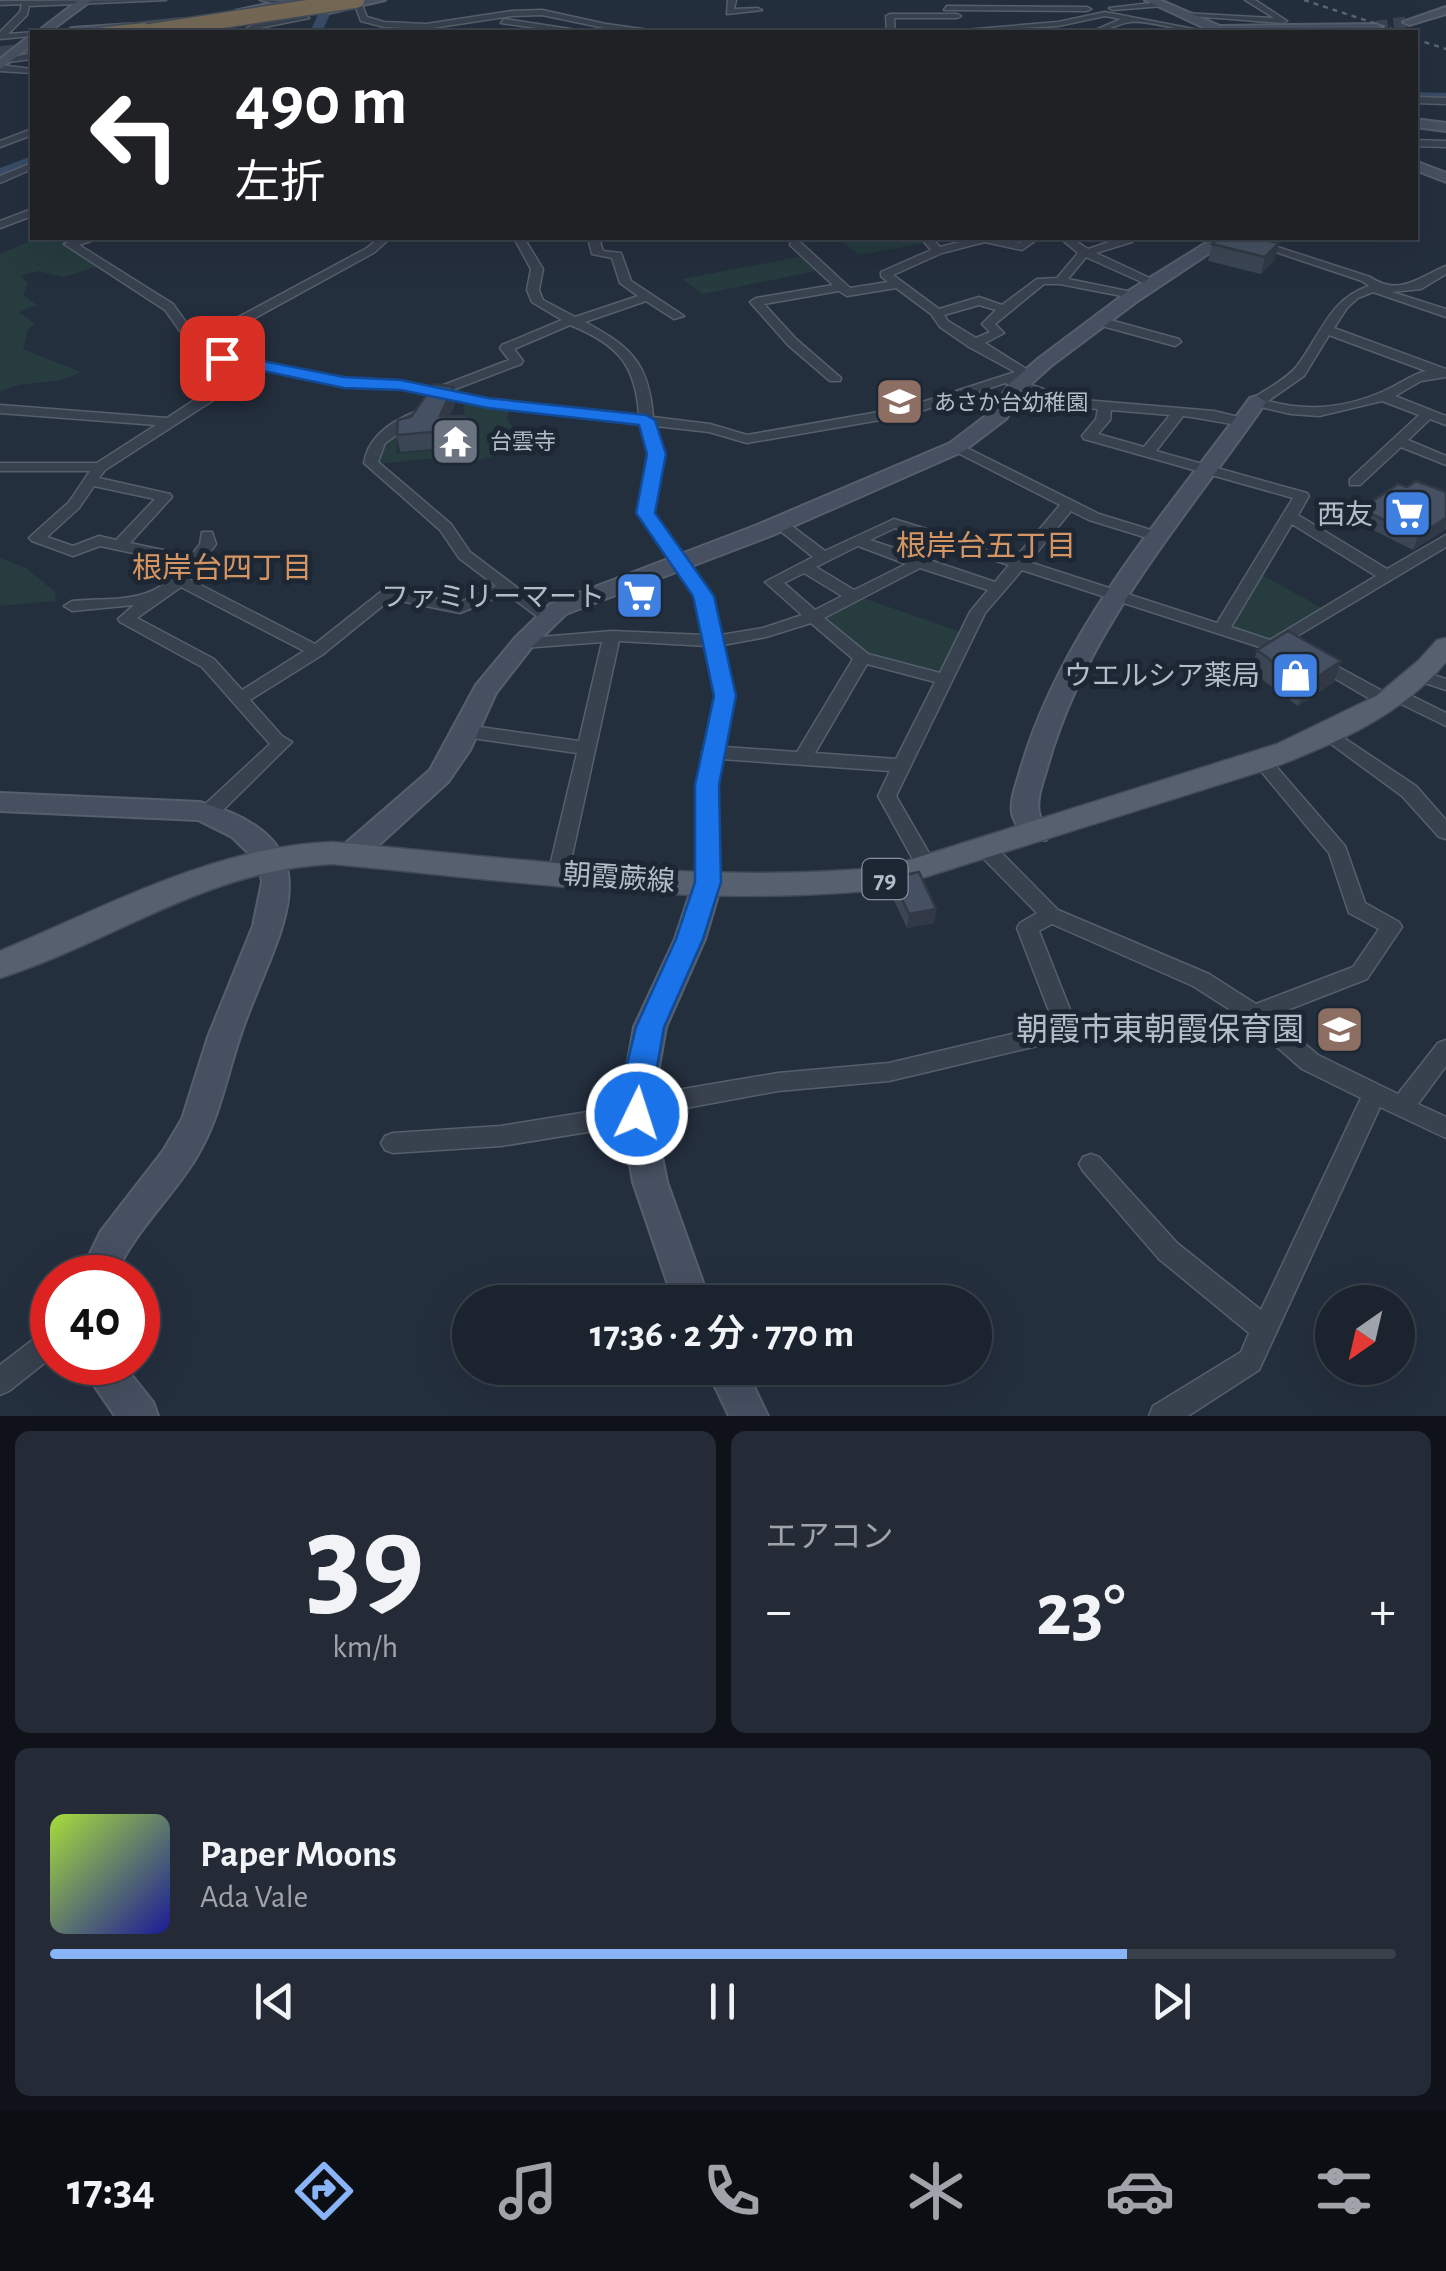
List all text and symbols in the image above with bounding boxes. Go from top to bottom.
text: 490 m [235,67,408,137]
icon: left [70,70,200,200]
text: 左折 [235,161,325,206]
pin [180,316,265,401]
icon: arrive [195,331,250,386]
school or university icon: あさか台幼稚園 [873,376,925,428]
place label: あさか台幼稚園 [934,391,1088,414]
temple icon: 台雲寺 [429,415,481,467]
place label: 台雲寺 [490,430,556,453]
supermarket icon: 西友 [1382,488,1434,540]
place label: 西友 [1317,500,1373,530]
district label: 根岸台五丁目 [896,530,1076,562]
district label: 根岸台四丁目 [132,552,312,584]
supermarket icon: ファミリーマート [614,570,666,622]
place label: ファミリーマート [381,584,605,612]
shop icon: ウエルシア薬局 [1269,649,1321,701]
place label: ウエルシア薬局 [1064,661,1260,691]
street label: 朝霞蕨線 [562,859,676,897]
road number: 79 [862,859,908,899]
school or university icon: 朝霞市東朝霞保育園 [1313,1003,1365,1055]
place label: 朝霞市東朝霞保育園 [1016,1012,1304,1046]
position arrow [585,1062,689,1166]
speed limit sign: 40 [30,1255,160,1385]
north arrow [1315,1285,1415,1385]
map controls [1315,1285,1415,1385]
text: 17:36 · 2 分 · 770 m [590,1316,854,1354]
text: 39 [306,1498,425,1628]
text: エアコン [766,1521,894,1553]
text: 23° [1036,1574,1126,1649]
text: − [766,1584,792,1639]
text: + [1370,1584,1396,1639]
text: km/h [332,1631,398,1663]
text: Paper Moons [200,1836,397,1874]
text: Ada Vale [200,1881,308,1913]
icon: previous [247,1974,302,2029]
icon: pause [695,1974,750,2029]
icon: next [1144,1974,1199,2029]
icon: directions [289,2156,359,2226]
icon: music [493,2156,563,2226]
icon: phone [697,2156,767,2226]
icon: climate [901,2156,971,2226]
icon: car [1105,2156,1175,2226]
icon: filters [1309,2156,1379,2226]
text: 17:34 [67,2168,155,2213]

